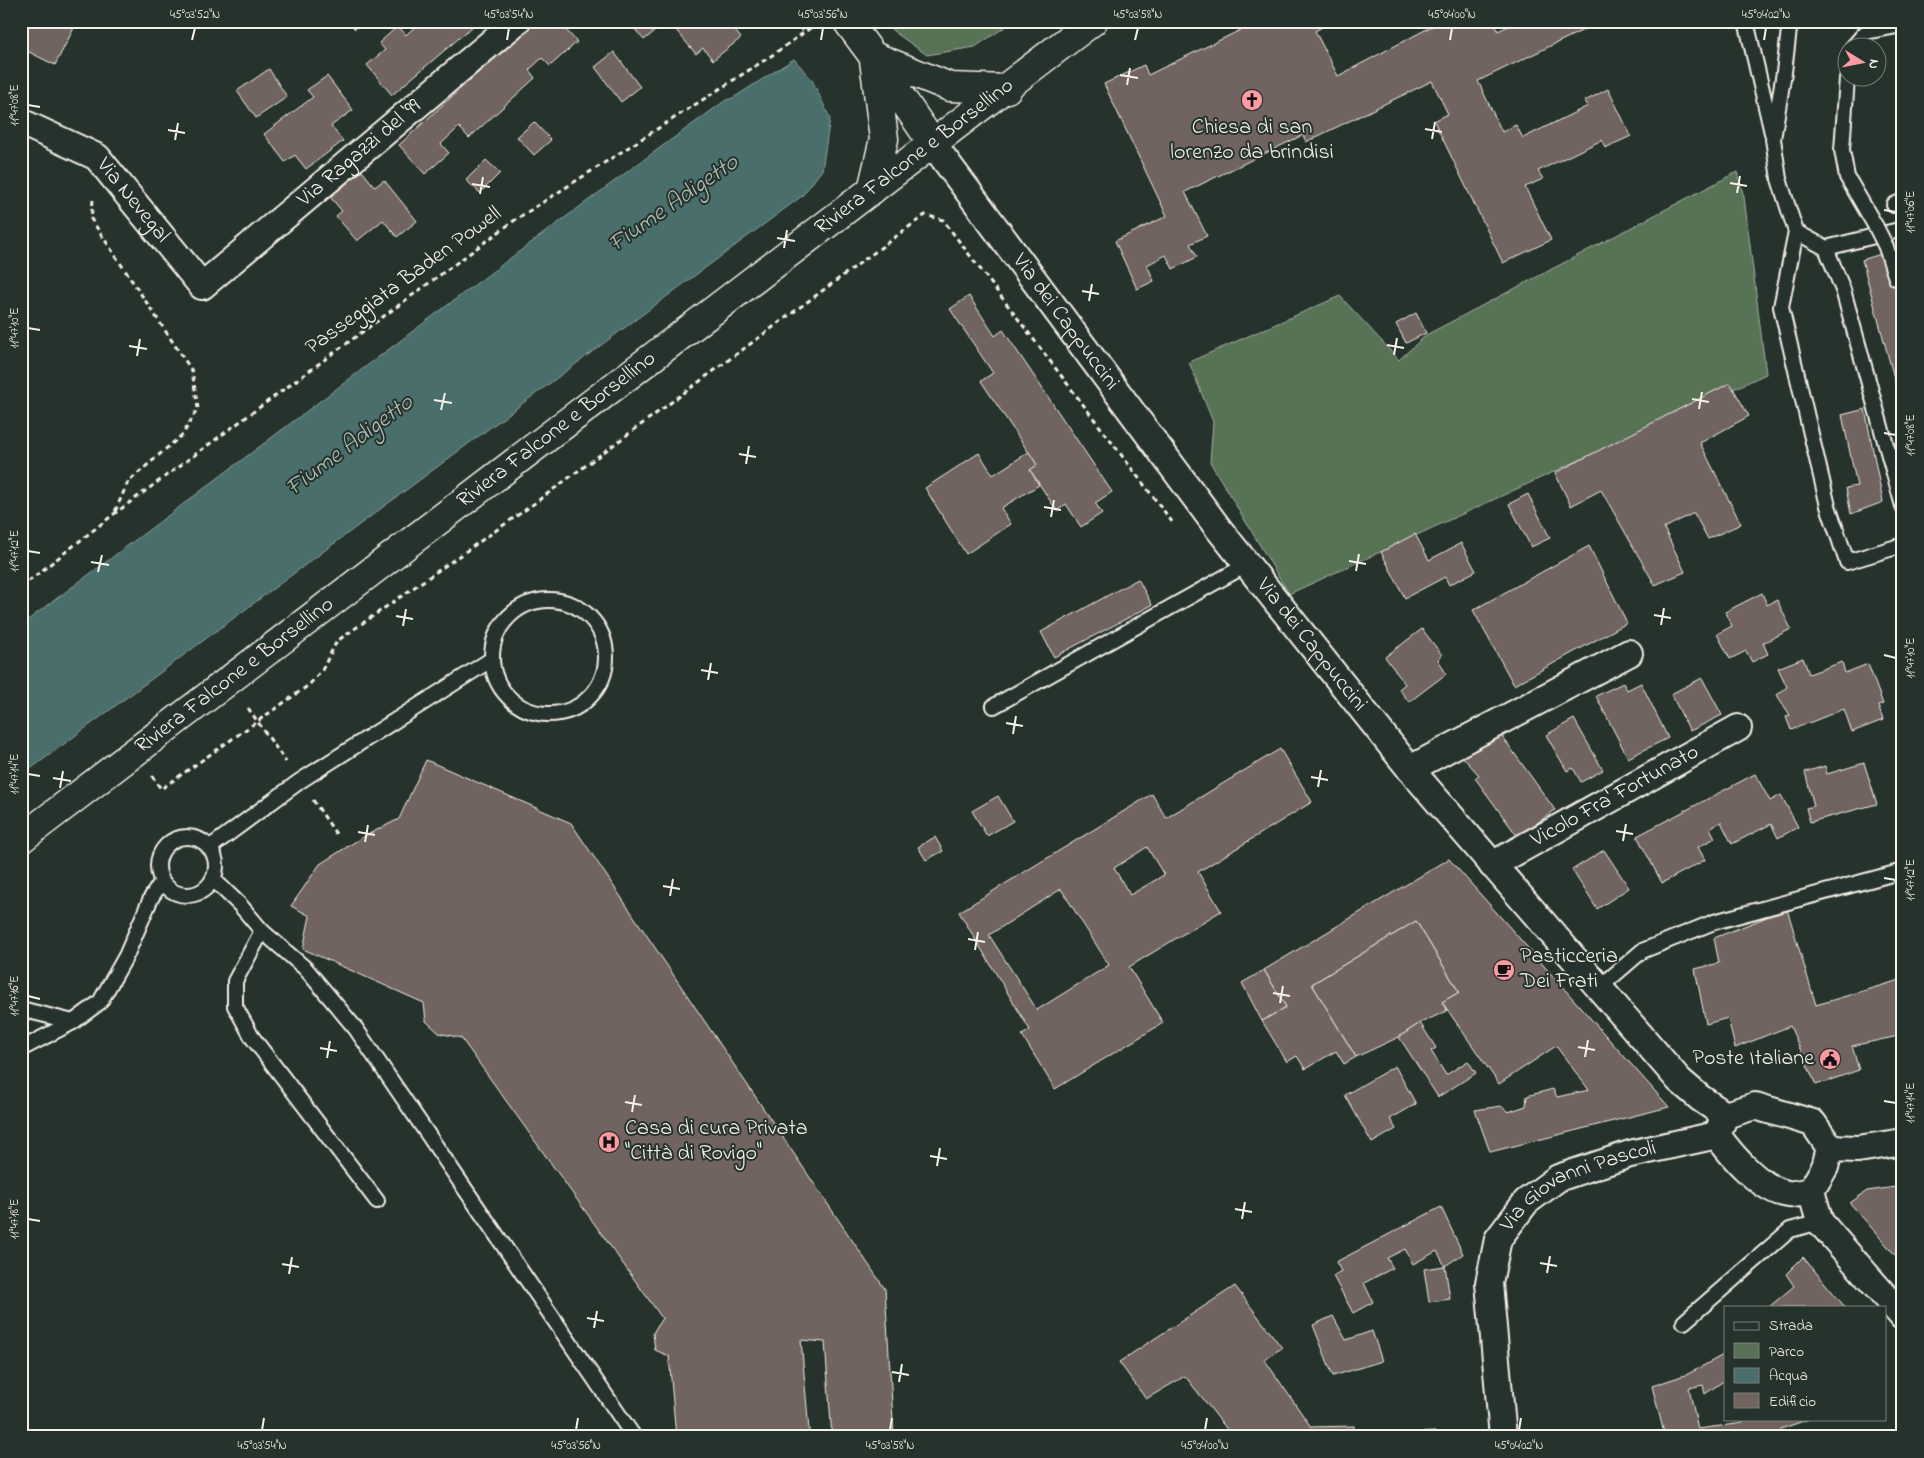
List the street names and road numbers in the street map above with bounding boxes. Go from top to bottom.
street label: Riviera Falcone e Borsellino [808,71,1021,244]
street label: Via Ragazzi del '99 [290,91,429,216]
street label: Via Nevegal [87,150,177,250]
street label: Passeggiata Baden Powell [299,199,509,364]
street label: Via dei Cappuccini [1003,246,1127,397]
street label: Riviera Falcone e Borsellino [450,344,663,517]
street label: Via dei Cappuccini [1247,571,1375,719]
street label: Riviera Falcone e Borsellino [128,589,341,762]
street label: Vicolo Fra' Fortunato [1524,737,1705,857]
street label: Via Giovanni Pascoli [1492,1133,1659,1240]

